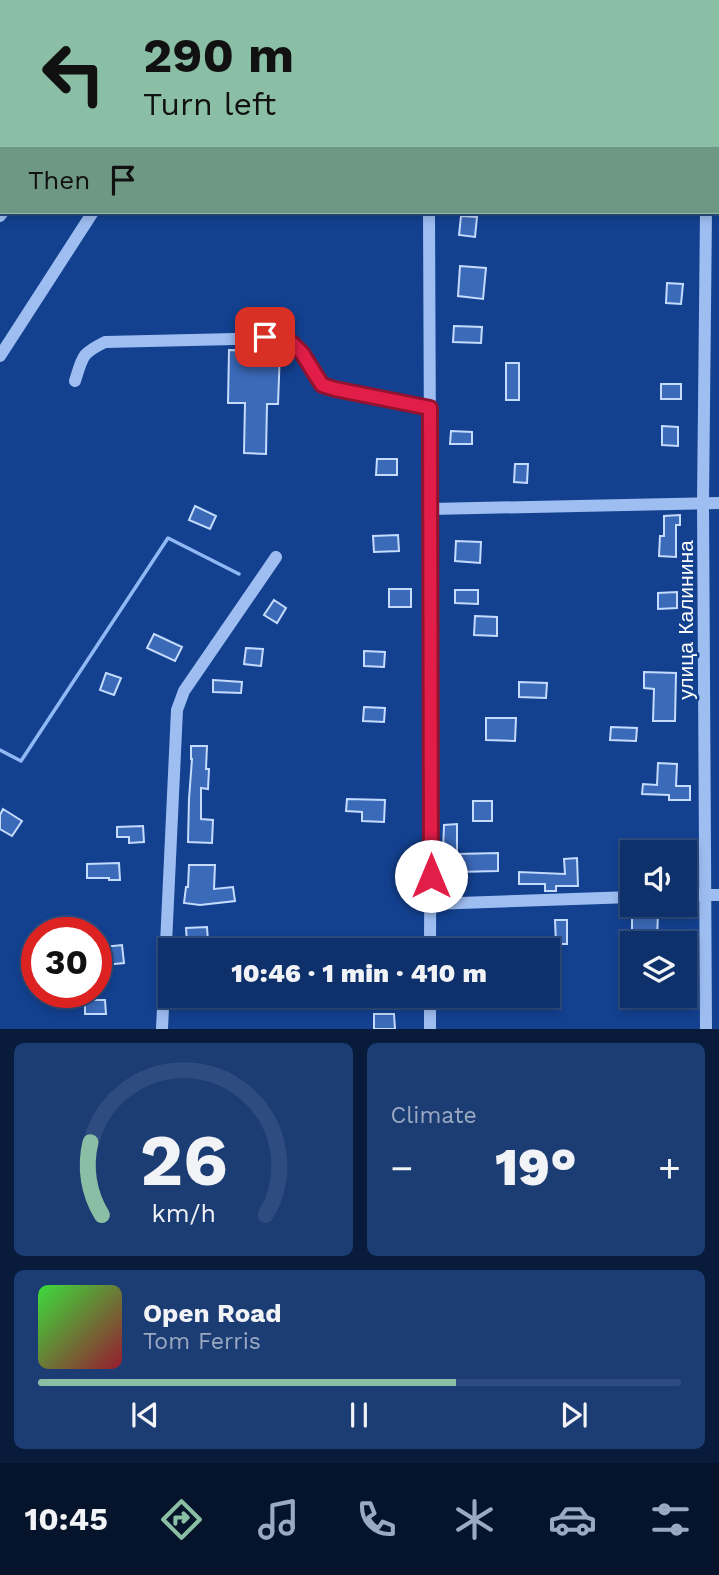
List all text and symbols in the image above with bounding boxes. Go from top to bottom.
text: 290 m [143,26,294,84]
icon: left [28,28,119,119]
text: Turn left [143,85,276,123]
icon: arrive [104,161,142,199]
text: Then [28,165,90,195]
pin [235,307,295,367]
icon: arrive [246,318,284,356]
street label: улица Калинина [673,540,698,700]
position arrow [394,839,468,913]
map controls [620,840,697,1008]
button: sound [620,840,697,917]
speed limit sign: 30 [21,917,112,1008]
button: layers [620,931,697,1008]
text: 10:46 · 1 min · 410 m [231,958,487,988]
text: Climate [391,1102,477,1129]
text: 26 [139,1118,227,1204]
text: 19° [495,1137,577,1198]
text: − [391,1146,413,1190]
text: + [658,1146,681,1190]
text: km/h [151,1199,215,1228]
text: Open Road [143,1298,281,1328]
text: Tom Ferris [143,1328,261,1355]
icon: previous [126,1396,164,1434]
icon: pause [340,1396,378,1434]
icon: next [555,1396,593,1434]
icon: directions [157,1495,206,1544]
icon: music [254,1495,303,1544]
icon: phone [352,1495,401,1544]
icon: climate [450,1495,499,1544]
icon: car [548,1495,597,1544]
icon: filters [646,1495,695,1544]
text: 10:45 [24,1500,108,1538]

